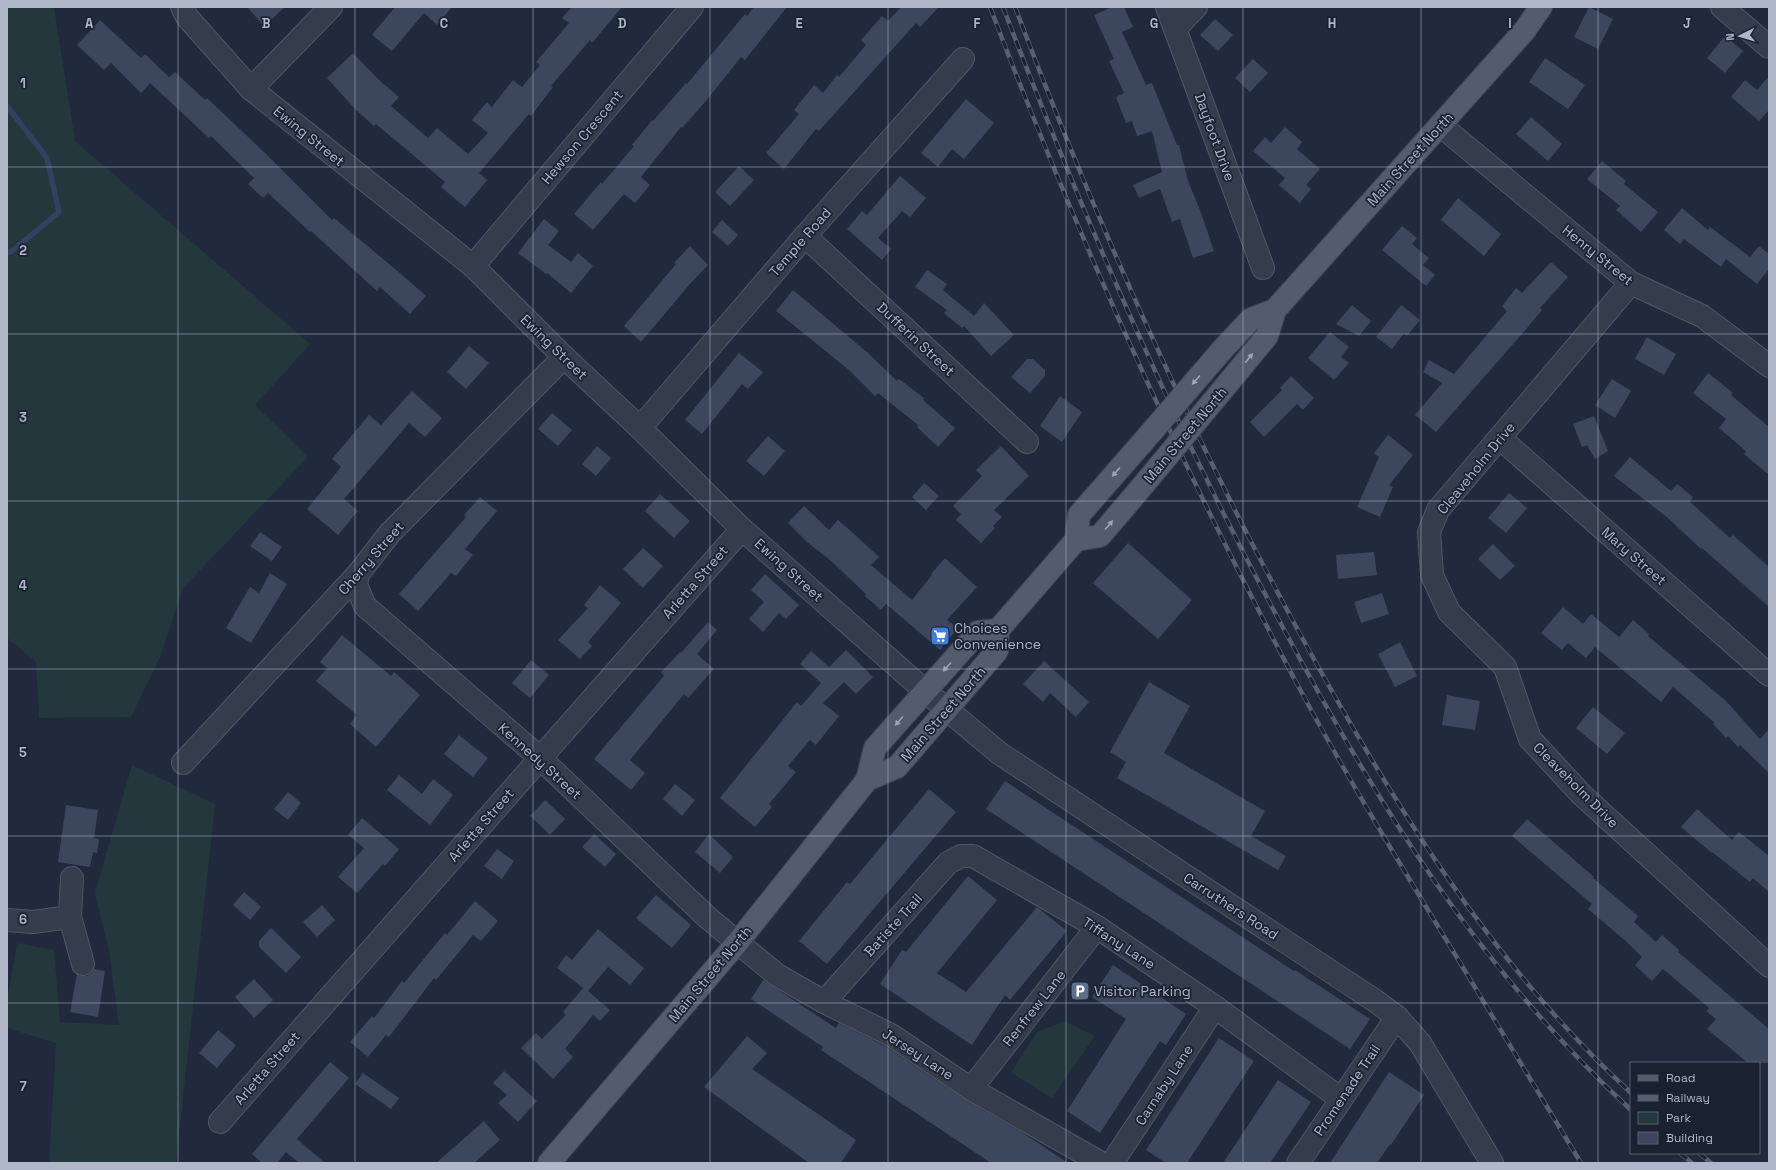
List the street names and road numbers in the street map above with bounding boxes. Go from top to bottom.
street label: Hewson Crescent [537,86,627,188]
street label: Dayfoot Drive [1191,91,1239,183]
street label: Ewing Street [270,102,348,170]
street label: Main Street North [1363,108,1457,210]
street label: Temple Road [765,204,835,280]
street label: Henry Street [1559,221,1637,289]
street label: Dufferin Street [873,298,959,380]
street label: Ewing Street [517,310,591,384]
street label: Main Street North [1139,383,1231,487]
street label: Cleaveholm Drive [1433,418,1519,518]
street label: Cherry Street [334,518,408,598]
street label: Mary Street [1598,523,1670,589]
street label: Ewing Street [751,534,827,606]
street label: Arletta Street [658,542,732,622]
street label: Main Street North [897,663,989,765]
street label: Kennedy Street [495,719,585,803]
street label: Cleaveholm Drive [1529,738,1623,832]
street label: Arletta Street [444,785,518,865]
street label: Carruthers Road [1180,869,1282,943]
street label: Batiste Trail [860,890,926,960]
street label: Tiffany Lane [1079,913,1159,973]
street label: Main Street North [664,922,756,1026]
street label: Renfrew Lane [999,966,1069,1050]
street label: Jersey Lane [879,1024,957,1084]
street label: Arletta Street [230,1028,304,1108]
street label: Carnaby Lane [1131,1041,1197,1129]
street label: Promenade Trail [1310,1041,1384,1139]

